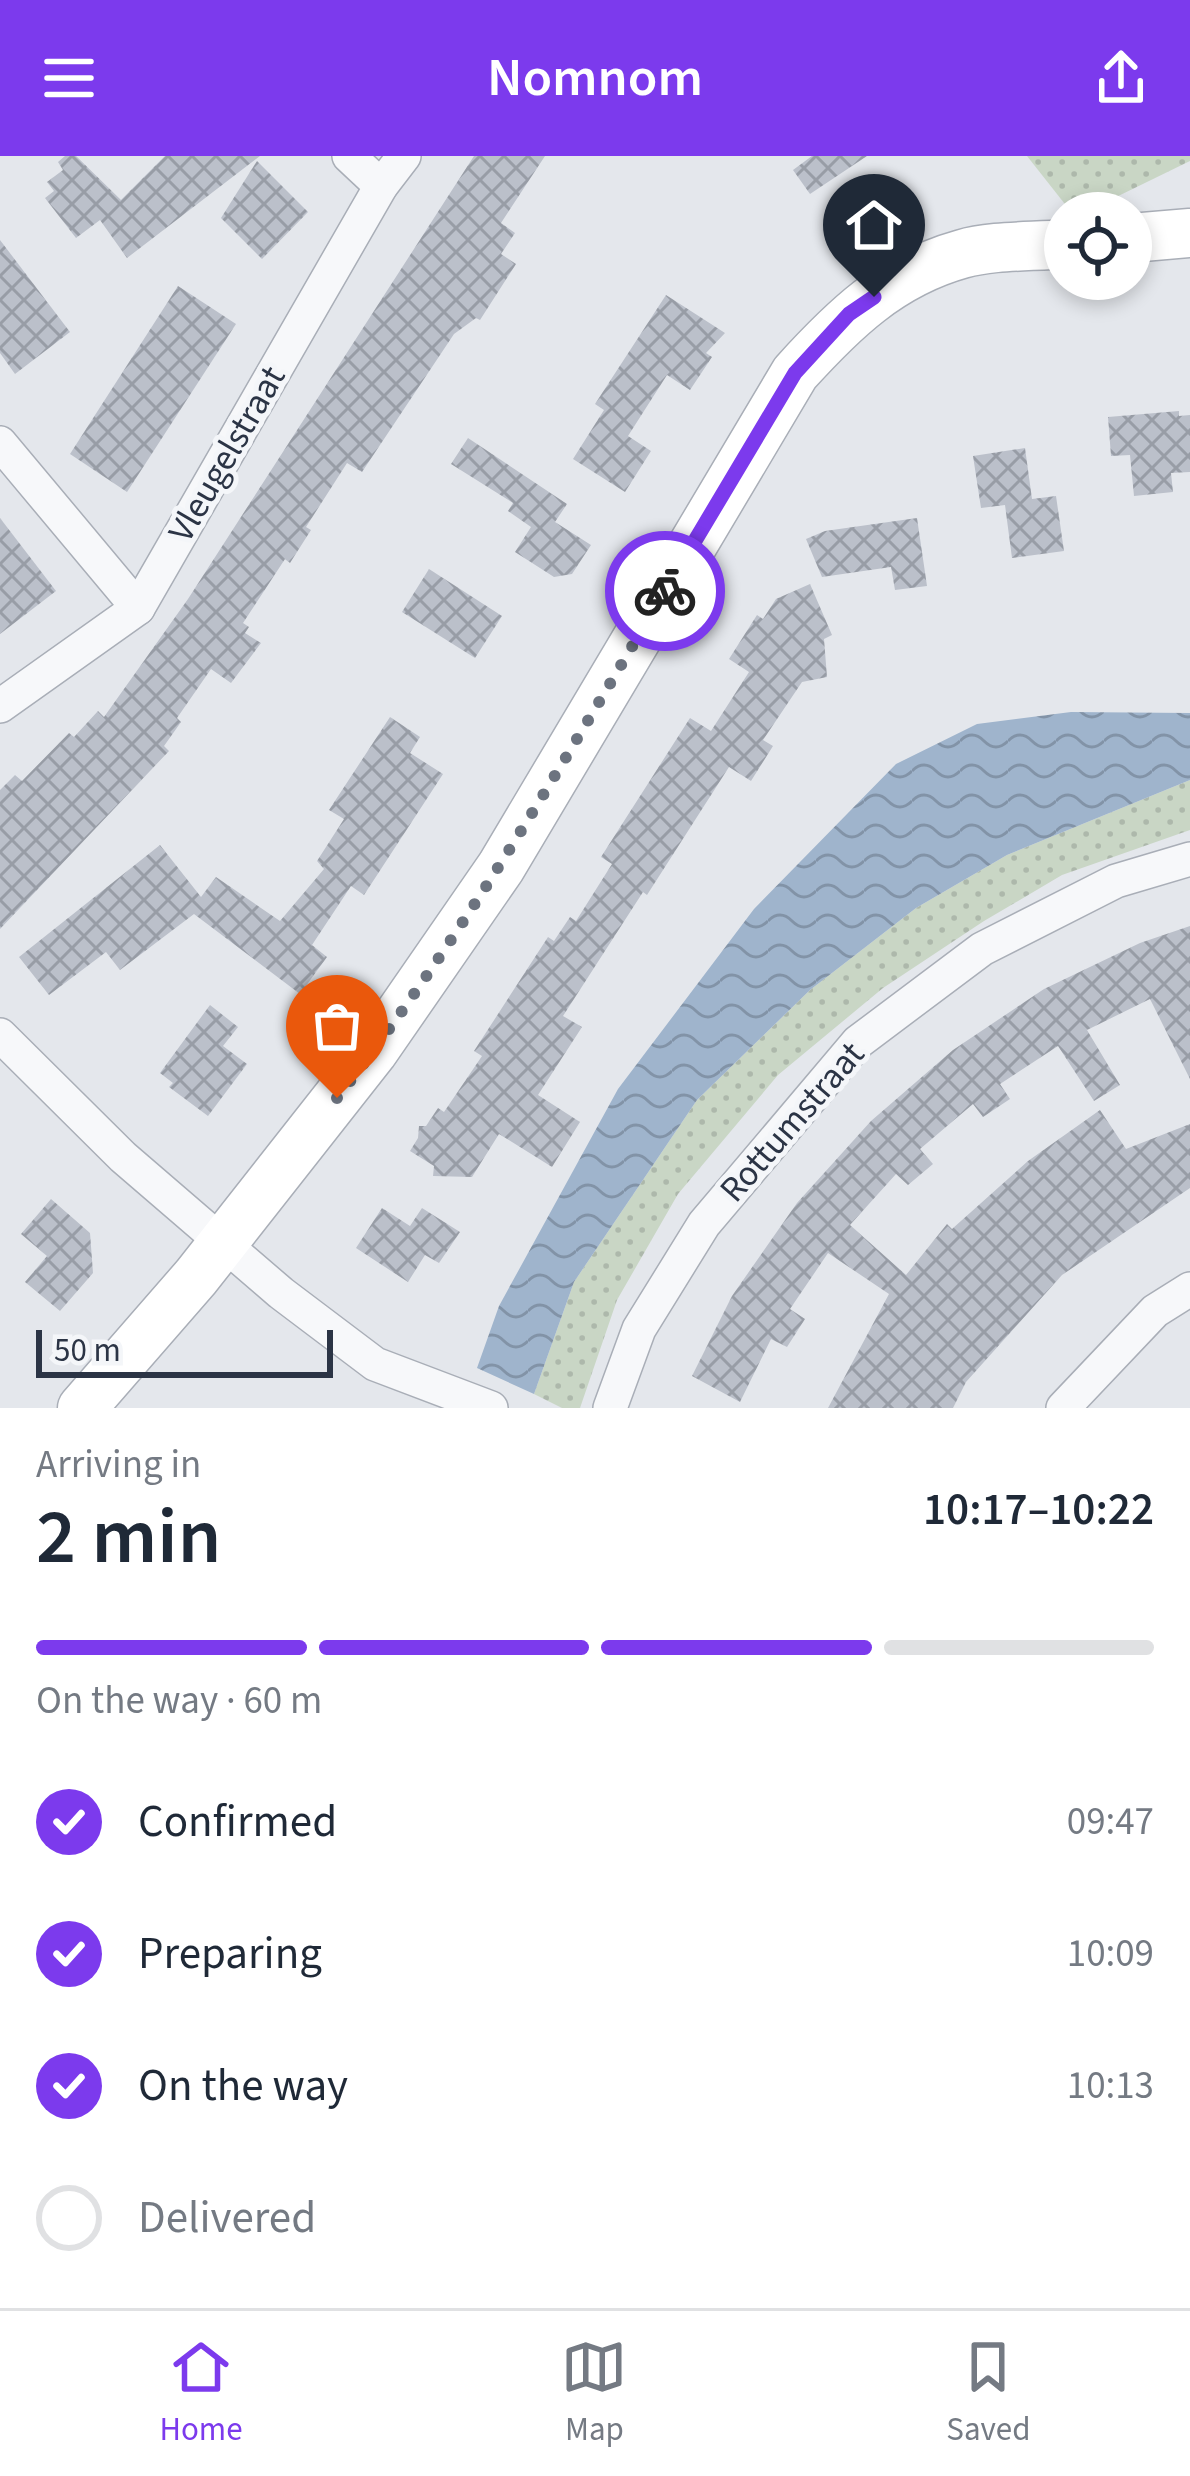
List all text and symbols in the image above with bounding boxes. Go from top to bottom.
text: Nomnom [487,40,703,117]
icon: menu [36,45,102,111]
icon: share [1088,45,1154,111]
pin [823,174,925,297]
icon: home [841,192,907,258]
map controls [1044,192,1152,300]
button: locate [1044,192,1152,300]
street label: Vleugelstraat [156,356,298,552]
courier [605,531,725,651]
icon: bike [632,558,698,624]
pin [286,975,388,1098]
icon: bag [304,993,370,1059]
street label: Rottumstraat [708,1030,876,1214]
scale bar [36,1324,333,1377]
text: 50 m [54,1327,121,1374]
text: Arriving in [36,1437,201,1493]
text: 10:17–10:22 [923,1478,1154,1542]
text: 2 min [36,1482,221,1593]
text: On the way · 60 m [36,1673,322,1729]
icon: check [36,1789,102,1855]
text: Confirmed [138,1790,337,1854]
text: 09:47 [1067,1794,1154,1850]
icon: check [36,1921,102,1987]
text: Preparing [138,1922,322,1986]
text: 10:09 [1067,1926,1154,1982]
icon: check [36,2053,102,2119]
text: On the way [138,2054,348,2118]
text: 10:13 [1067,2058,1154,2114]
text: Delivered [138,2186,316,2250]
tab: Home [159,2334,243,2453]
tab: Map [561,2334,627,2453]
tab: Saved [946,2334,1031,2453]

